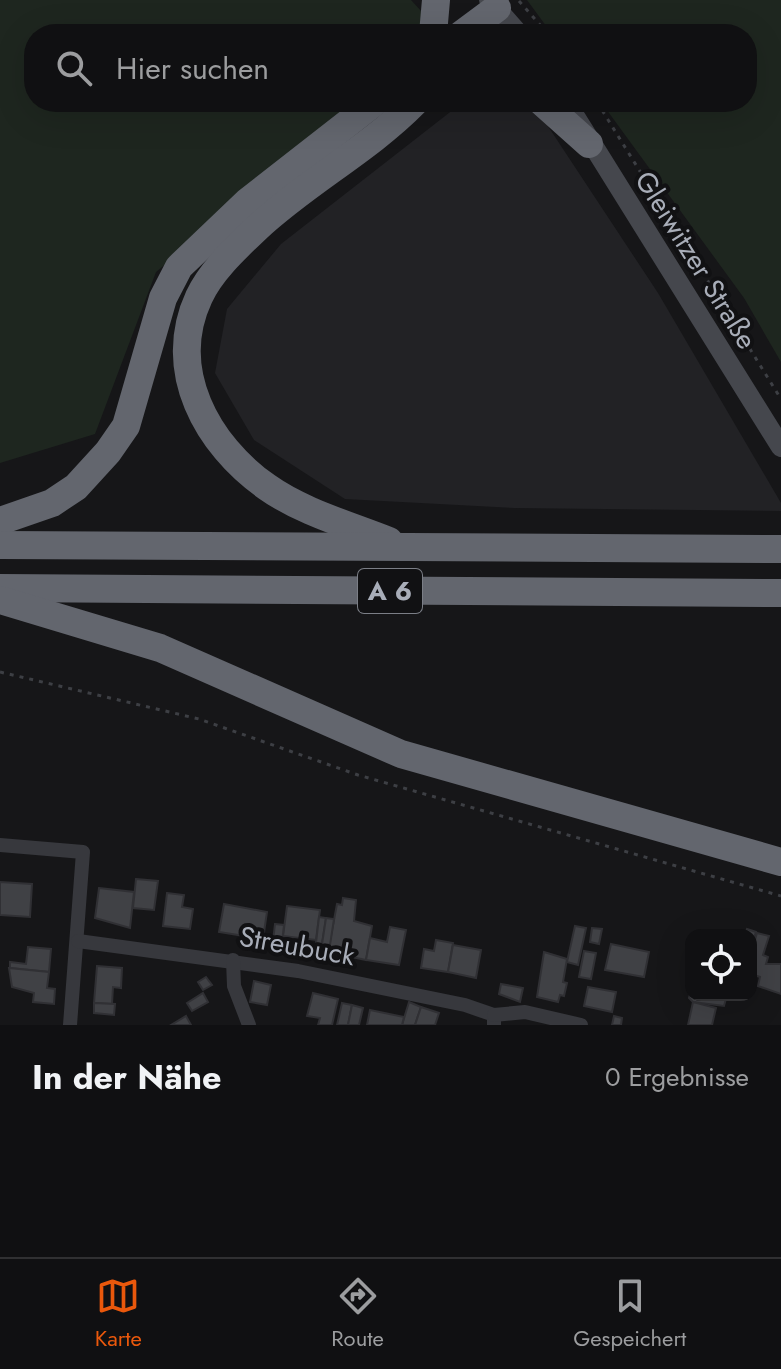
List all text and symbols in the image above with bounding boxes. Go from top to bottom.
search box [24,24,757,112]
icon: search [52,46,96,90]
text: Hier suchen [116,47,269,90]
street label: Gleiwitzer Straße [625,163,767,357]
road number: A 6 [358,569,422,613]
street label: Streubuck [236,916,359,976]
map controls [685,929,757,1001]
button: locate [685,929,757,1001]
text: In der Nähe [32,1053,222,1102]
text: 0 Ergebnisse [605,1058,749,1096]
tab: Karte [95,1274,142,1354]
tab: Route [331,1274,384,1354]
tab: Gespeichert [573,1274,686,1354]

